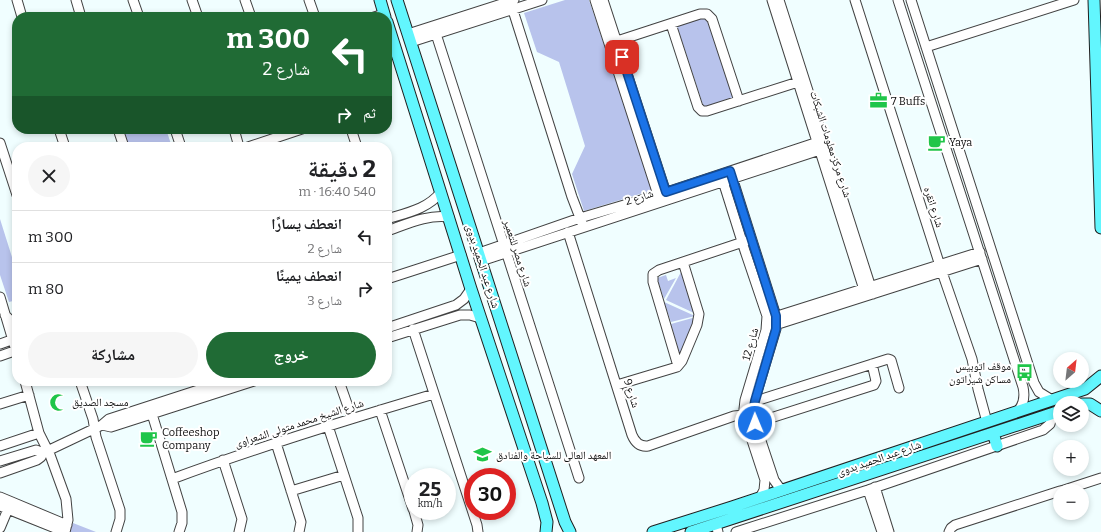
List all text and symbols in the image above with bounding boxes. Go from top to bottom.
text: 300 m [227,22,310,55]
icon: left [324,28,376,80]
pin [605,40,639,74]
icon: arrive [611,46,633,68]
text: شارع 2 [262,58,310,80]
street label: شارع مركز معلومات الشبكات [807,89,854,199]
office icon: 7 Buffs [868,91,888,111]
place label: 7 Buffs [891,95,925,108]
icon: right [333,104,355,126]
text: ثم [363,104,376,122]
cafe icon: Yaya [926,132,946,152]
place label: Yaya [949,136,972,149]
button: close [28,155,70,197]
text: 2 دقيقة [308,155,376,183]
text: 540 m · 16:40 [299,184,376,199]
street label: شارع انقره [921,185,946,229]
street label: شارع 2 [623,187,655,208]
text: انعطف يسارًا [271,215,342,233]
street label: شارع مصر للتعمير [500,217,534,288]
street label: شارع عبد الحميد بدوى [463,222,502,310]
icon: left [354,226,376,248]
text: 300 m [28,228,73,246]
text: شارع 2 [308,241,342,256]
text: انعطف يمينًا [276,267,342,285]
icon: right [354,278,376,300]
text: 80 m [28,280,64,298]
text: شارع 3 [307,293,342,308]
street label: شارع 12 [740,326,761,362]
button: مشاركة [28,332,198,378]
button: خروج [206,332,376,378]
north arrow [1053,352,1089,388]
map controls [1053,352,1089,520]
place label: موقف اتوبيس مساكن شيراتون [949,360,1011,386]
bus stop icon: موقف اتوبيس مساكن شيراتون [1014,362,1034,382]
street label: شارع 9 [621,377,642,409]
mosque icon: مسجد الصديق [49,392,69,412]
place label: مسجد الصديق [72,396,129,409]
street label: شارع الشيخ محمد متولى الشعراوى [233,396,365,451]
button: layers [1053,396,1089,432]
position arrow [734,402,776,444]
place label: Coffeeshop Company [162,426,220,452]
cafe icon: Coffeeshop Company [139,428,159,448]
street label: شارع عبد الحميد بدوى [836,438,923,479]
button: + [1053,440,1089,476]
school or university icon: المعهد العالى للسياحة والفنادق [473,445,493,465]
place label: المعهد العالى للسياحة والفنادق [496,449,611,462]
speed limit sign: 30 [464,468,516,520]
text: 25 [419,477,441,501]
button: − [1053,484,1089,520]
text: km/h [418,498,442,510]

